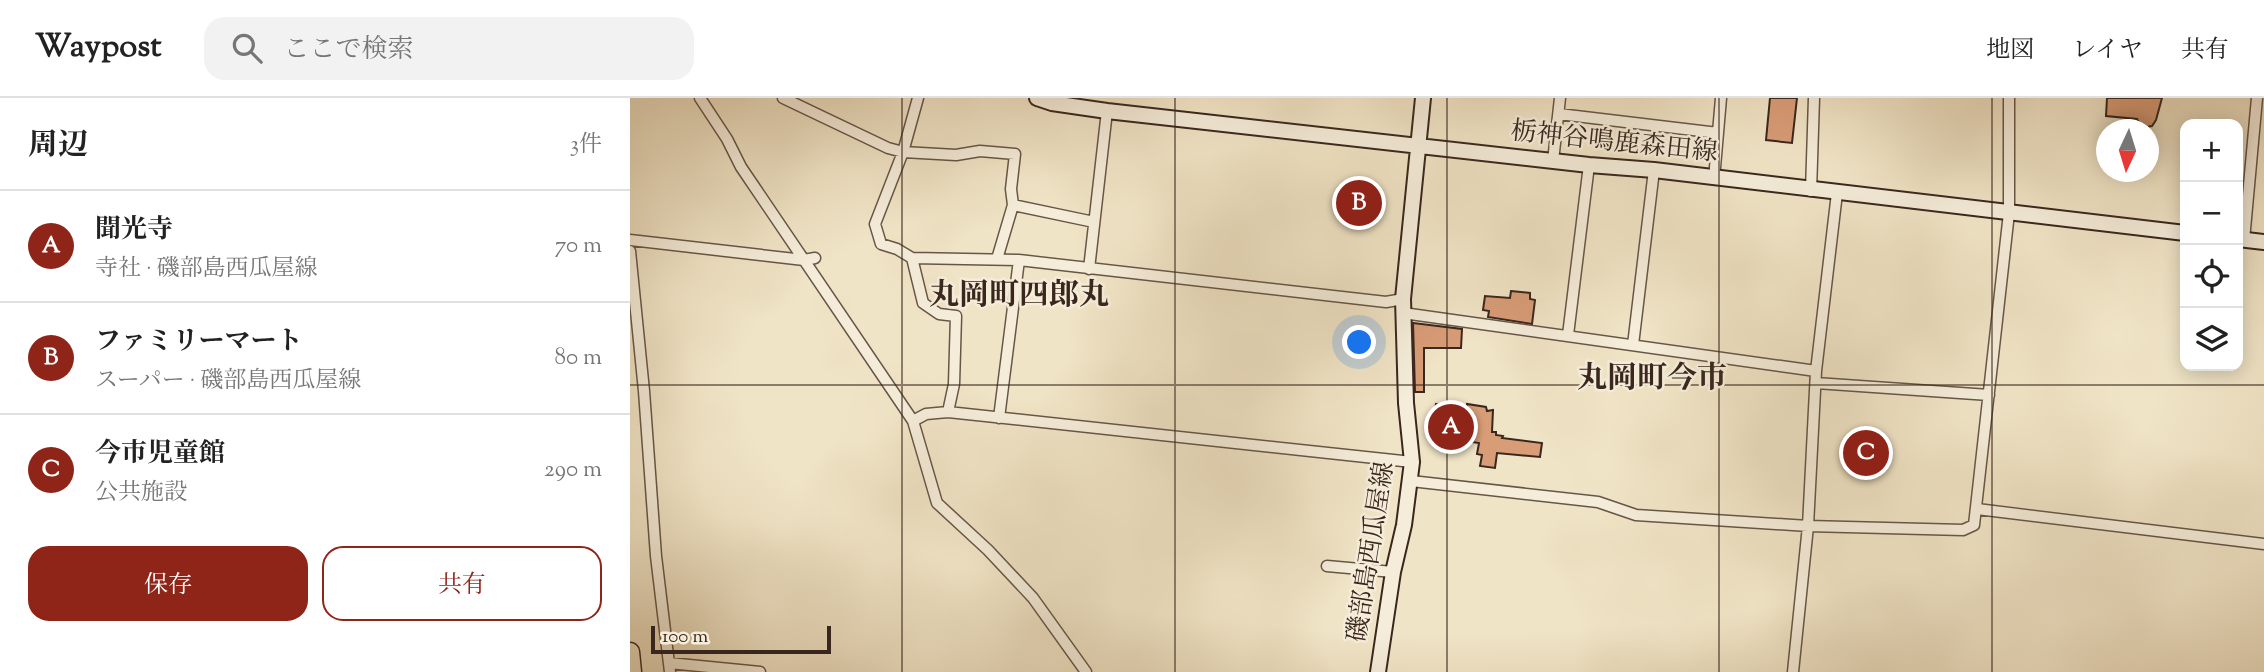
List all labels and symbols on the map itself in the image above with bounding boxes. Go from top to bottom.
street label: 栃神谷鳴鹿森田線 [1509,114,1719,172]
north arrow [2096,119,2159,182]
pin: B [1336,177,1382,229]
district label: 丸岡町四郎丸 [929,275,1109,318]
your location [1342,325,1376,359]
district label: 丸岡町今市 [1577,358,1727,401]
pin: A [1428,401,1474,453]
pin: C [1843,427,1889,479]
street label: 磯部島西瓜屋線 [1339,459,1405,645]
scale bar [651,623,831,655]

